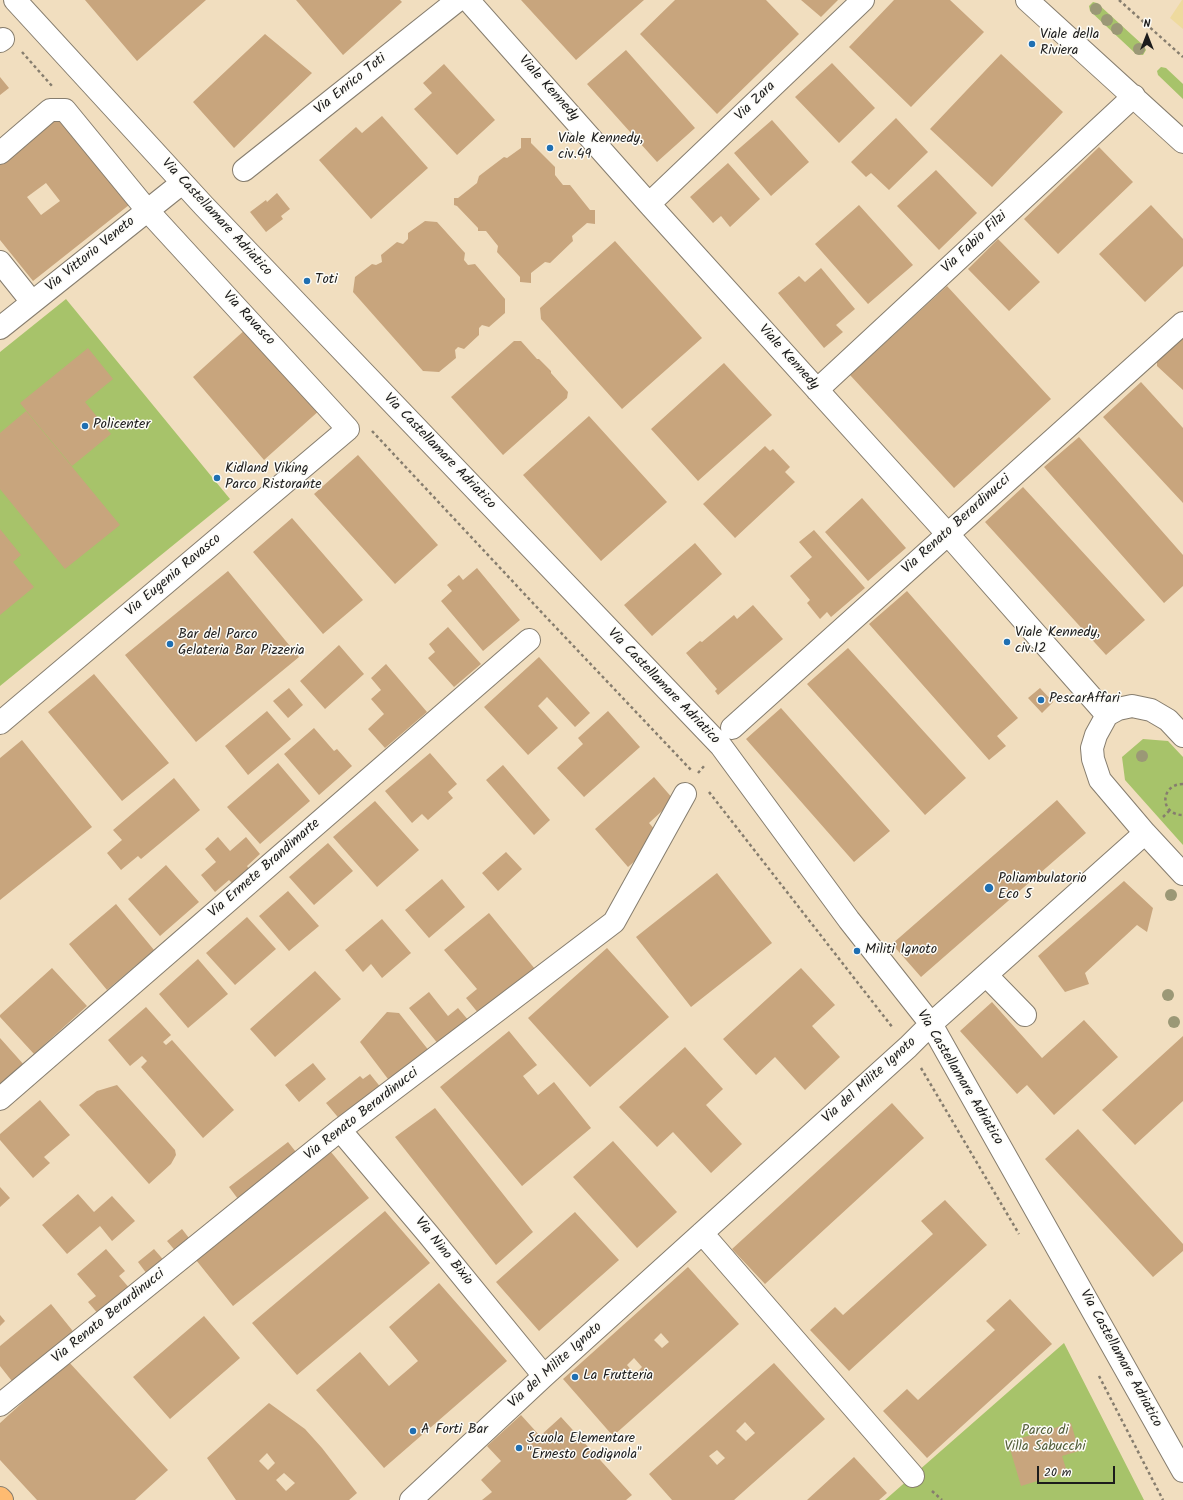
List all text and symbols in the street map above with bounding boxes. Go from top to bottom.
text: N [1144,15,1150,33]
north arrow [1127,16,1167,56]
place label: Viale della Riviera [1040,28,1099,60]
marker: Viale della Riviera [1027,39,1037,49]
street label: Via Enrico Toti [312,51,390,119]
street label: Viale Kennedy [514,53,582,125]
street label: Via Zara [732,79,780,125]
place label: Viale Kennedy, civ.49 [558,132,643,164]
marker: Viale Kennedy, civ.49 [545,143,555,153]
street label: Via Castellamare Adriatico [157,156,275,280]
street label: Via Fabio Filzi [939,209,1011,277]
street label: Via Vittorio Veneto [43,214,139,296]
place label: Toti [315,273,338,289]
marker: Toti [302,276,312,286]
street label: Via Ravasco [218,288,278,350]
street label: Viale Kennedy [754,322,822,394]
street label: Via Castellamare Adriatico [379,391,499,513]
place label: Policenter [93,418,150,434]
marker: Policenter [80,421,90,431]
place label: Kidland Viking Parco Ristorante [225,462,322,494]
street label: Via Renato Berardinucci [899,472,1015,578]
marker: Kidland Viking Parco Ristorante [212,473,222,483]
street label: Via Eugenia Ravasco [123,531,225,621]
street label: Via Castellamare Adriatico [603,626,723,748]
place label: Viale Kennedy, civ.12 [1015,626,1100,658]
place label: Bar del Parco Gelateria Bar Pizzeria [178,628,305,660]
marker: Viale Kennedy, civ.12 [1002,637,1012,647]
marker: Bar del Parco Gelateria Bar Pizzeria [165,639,175,649]
place label: PescarAffari [1049,692,1120,708]
marker: PescarAffari [1036,695,1046,705]
street label: Via Ermete Brandimarte [206,816,324,922]
place label: Poliambulatorio Eco 5 [998,872,1087,904]
marker: Poliambulatorio Eco 5 [983,882,995,894]
place label: Militi Ignoto [865,943,937,959]
marker: Militi Ignoto [852,946,862,956]
street label: Via Castellamare Adriatico [912,1007,1006,1149]
street label: Via del Milite Ignoto [820,1035,920,1127]
street label: Via Renato Berardinucci [302,1065,422,1165]
street label: Via Nino Bixio [410,1214,476,1290]
street label: Via Renato Berardinucci [49,1266,169,1368]
street label: Via Castellamare Adriatico [1075,1287,1165,1431]
street label: Via del Milite Ignoto [506,1320,606,1412]
place label: La Frutteria [583,1369,653,1385]
marker: La Frutteria [570,1372,580,1382]
place label: A Forti Bar [421,1423,488,1439]
park label: Parco di Villa Sabucchi [1004,1424,1086,1456]
marker: A Forti Bar [408,1426,418,1436]
place label: Scuola Elementare "Ernesto Codignola" [527,1432,642,1464]
marker: Scuola Elementare "Ernesto Codignola" [514,1443,524,1453]
scale bar [1039,1458,1117,1484]
text: 20 m [1044,1463,1071,1482]

